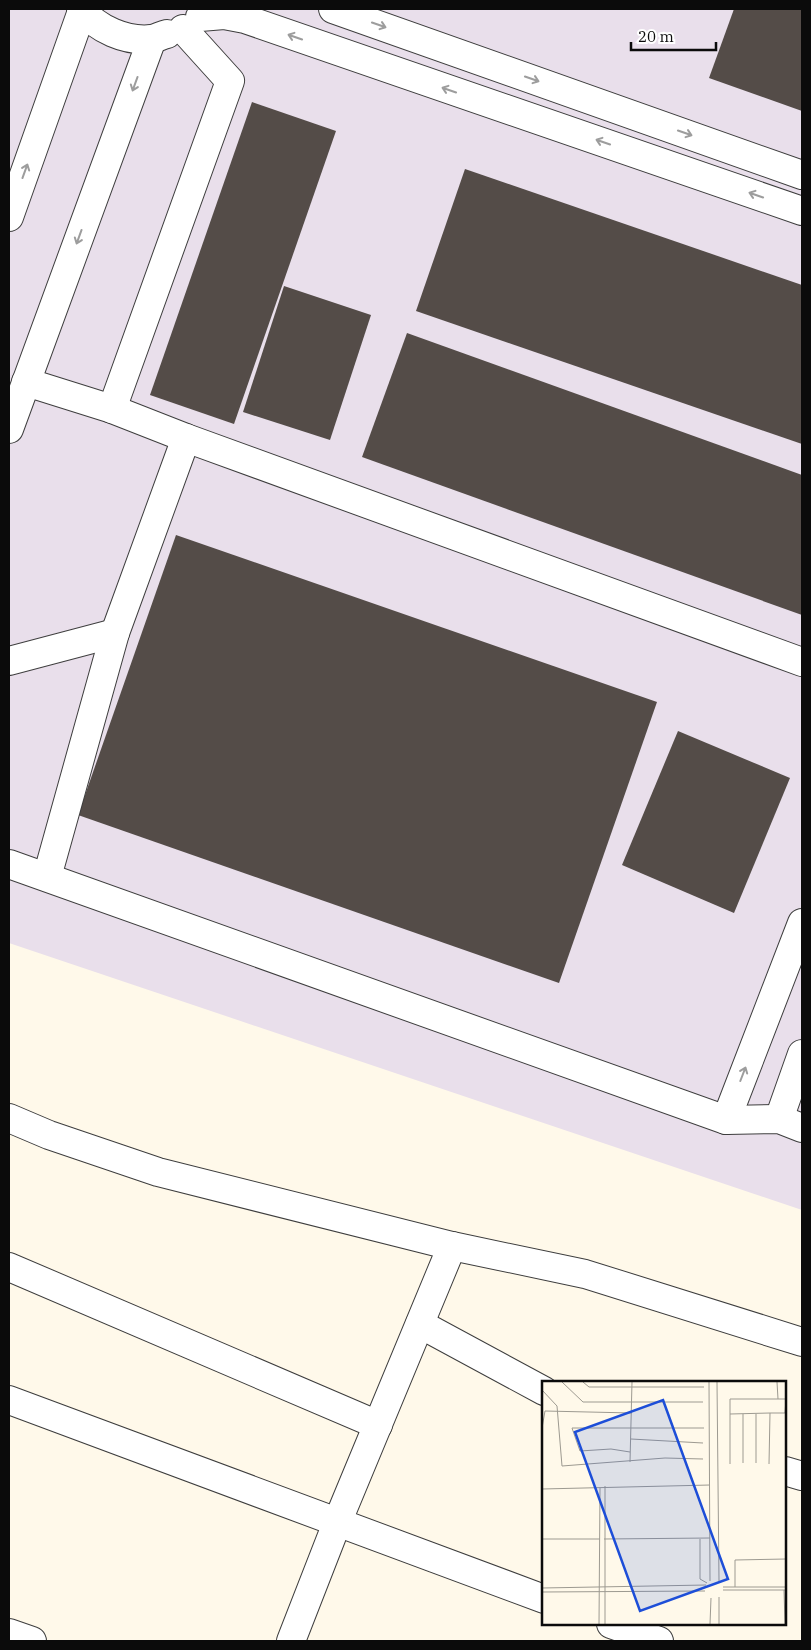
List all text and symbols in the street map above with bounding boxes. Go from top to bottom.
scale bar [631,20,716,52]
one-way arrow [371,21,386,30]
text: 20 m [638,27,674,46]
one-way arrow [288,31,304,41]
one-way arrow [524,75,539,84]
one-way arrow [130,76,139,92]
one-way arrow [441,84,457,94]
one-way arrow [677,129,693,138]
one-way arrow [595,137,611,147]
one-way arrow [21,164,30,179]
one-way arrow [748,190,764,200]
one-way arrow [74,229,83,244]
one-way arrow [739,1067,749,1082]
inset map [542,1381,786,1625]

